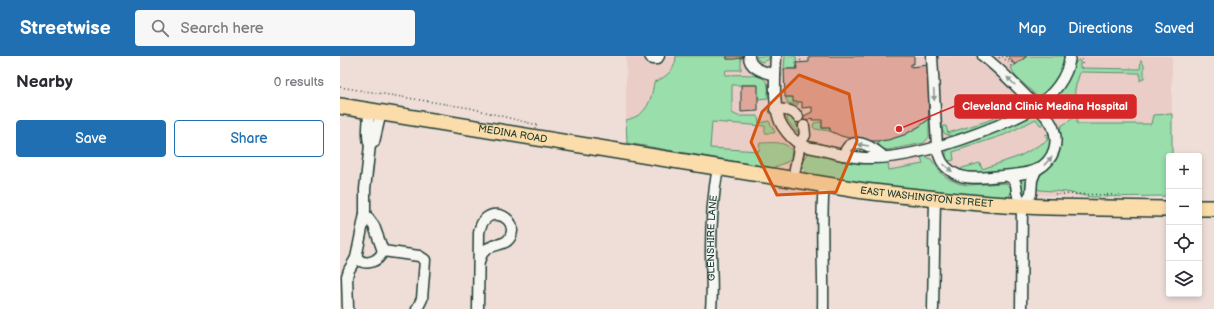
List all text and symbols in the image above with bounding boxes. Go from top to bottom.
search box [135,10,415,46]
text: Streetwise [20,17,111,40]
icon: search [149,17,171,39]
text: Search here [181,19,264,38]
text: Map [1018,20,1046,37]
text: Directions [1068,20,1133,37]
text: Saved [1155,20,1194,37]
text: Nearby [16,72,73,92]
text: 0 results [274,74,324,90]
one-way arrow [1006,76,1015,86]
one-way arrow [931,89,937,102]
callout: Cleveland Clinic Medina Hospital [955,95,1136,118]
text: Cleveland Clinic Medina Hospital [962,100,1128,113]
button: Save [16,120,166,157]
button: Share [174,120,324,157]
street label: MEDINA ROAD [477,123,548,146]
one-way arrow [857,142,869,148]
map controls [1166,153,1202,297]
button: + [1166,153,1202,189]
one-way arrow [1043,156,1052,165]
one-way arrow [942,164,953,173]
street label: EAST WASHINGTON STREET [859,184,994,210]
button: − [1166,189,1202,225]
street label: GLENSHIRE LANE [705,194,720,281]
button: locate [1166,225,1202,261]
button: layers [1166,261,1202,297]

